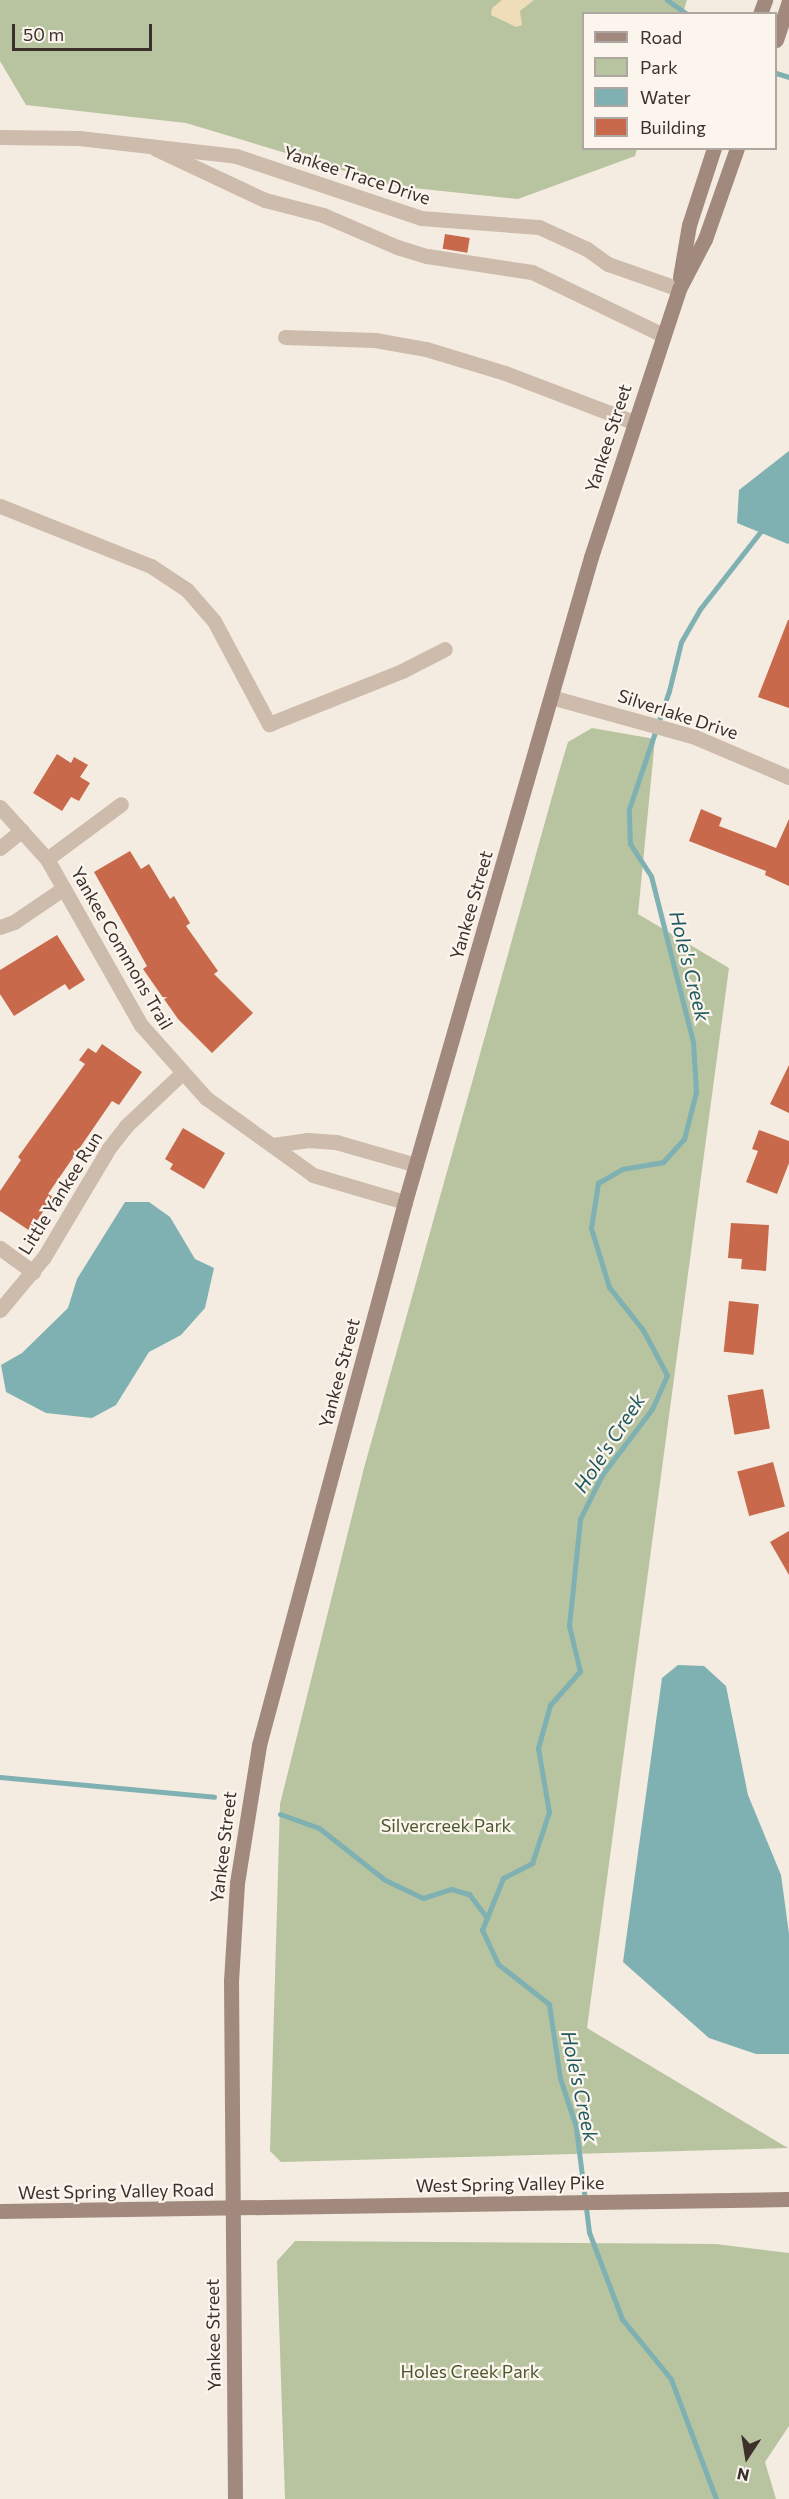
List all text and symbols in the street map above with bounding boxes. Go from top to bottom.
scale bar [15,12,154,50]
legend [582,12,777,150]
text: 50 m [23,23,64,45]
text: Road [640,26,682,48]
text: Park [640,56,678,78]
text: Water [640,86,691,108]
text: Building [640,116,706,138]
street label: Yankee Trace Drive [281,141,433,209]
street label: Yankee Street [580,381,636,495]
street label: Silverlake Drive [615,684,741,744]
street label: Yankee Street [445,848,497,962]
street label: Yankee Commons Trail [67,863,177,1033]
water label: Hole's Creek [665,908,715,1024]
street label: Little Yankee Run [13,1127,107,1259]
street label: Yankee Street [314,1316,364,1430]
water label: Hole's Creek [568,1389,650,1497]
street label: Yankee Street [205,1790,241,1904]
park label: Silvercreek Park [381,1814,511,1836]
water label: Hole's Creek [557,2028,603,2144]
street label: West Spring Valley Pike [415,2172,605,2196]
street label: West Spring Valley Road [18,2178,214,2204]
street label: Yankee Street [201,2279,225,2391]
park label: Holes Creek Park [400,2360,540,2382]
north arrow [717,2427,777,2487]
text: N [735,2465,751,2486]

